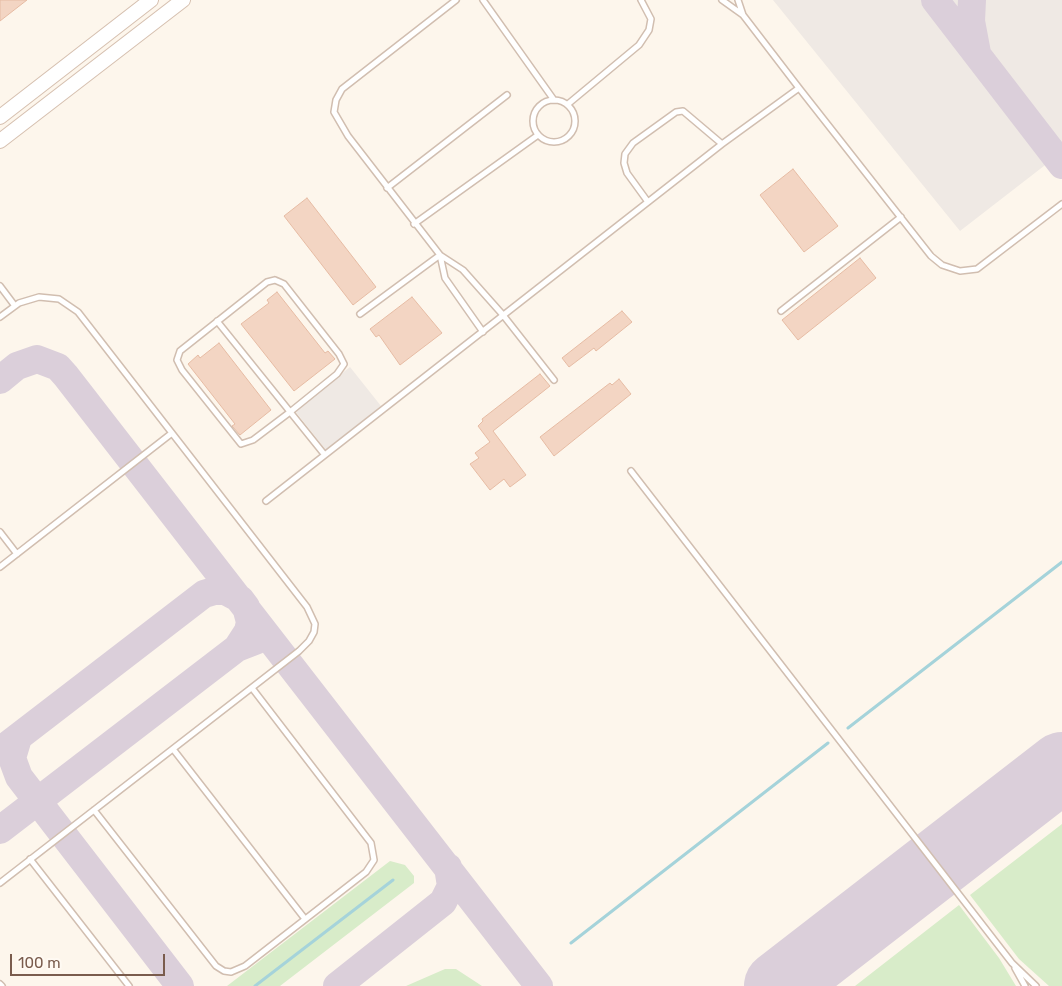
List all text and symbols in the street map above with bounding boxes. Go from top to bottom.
scale bar [12,944,168,976]
text: 100 m [18,954,60,972]

